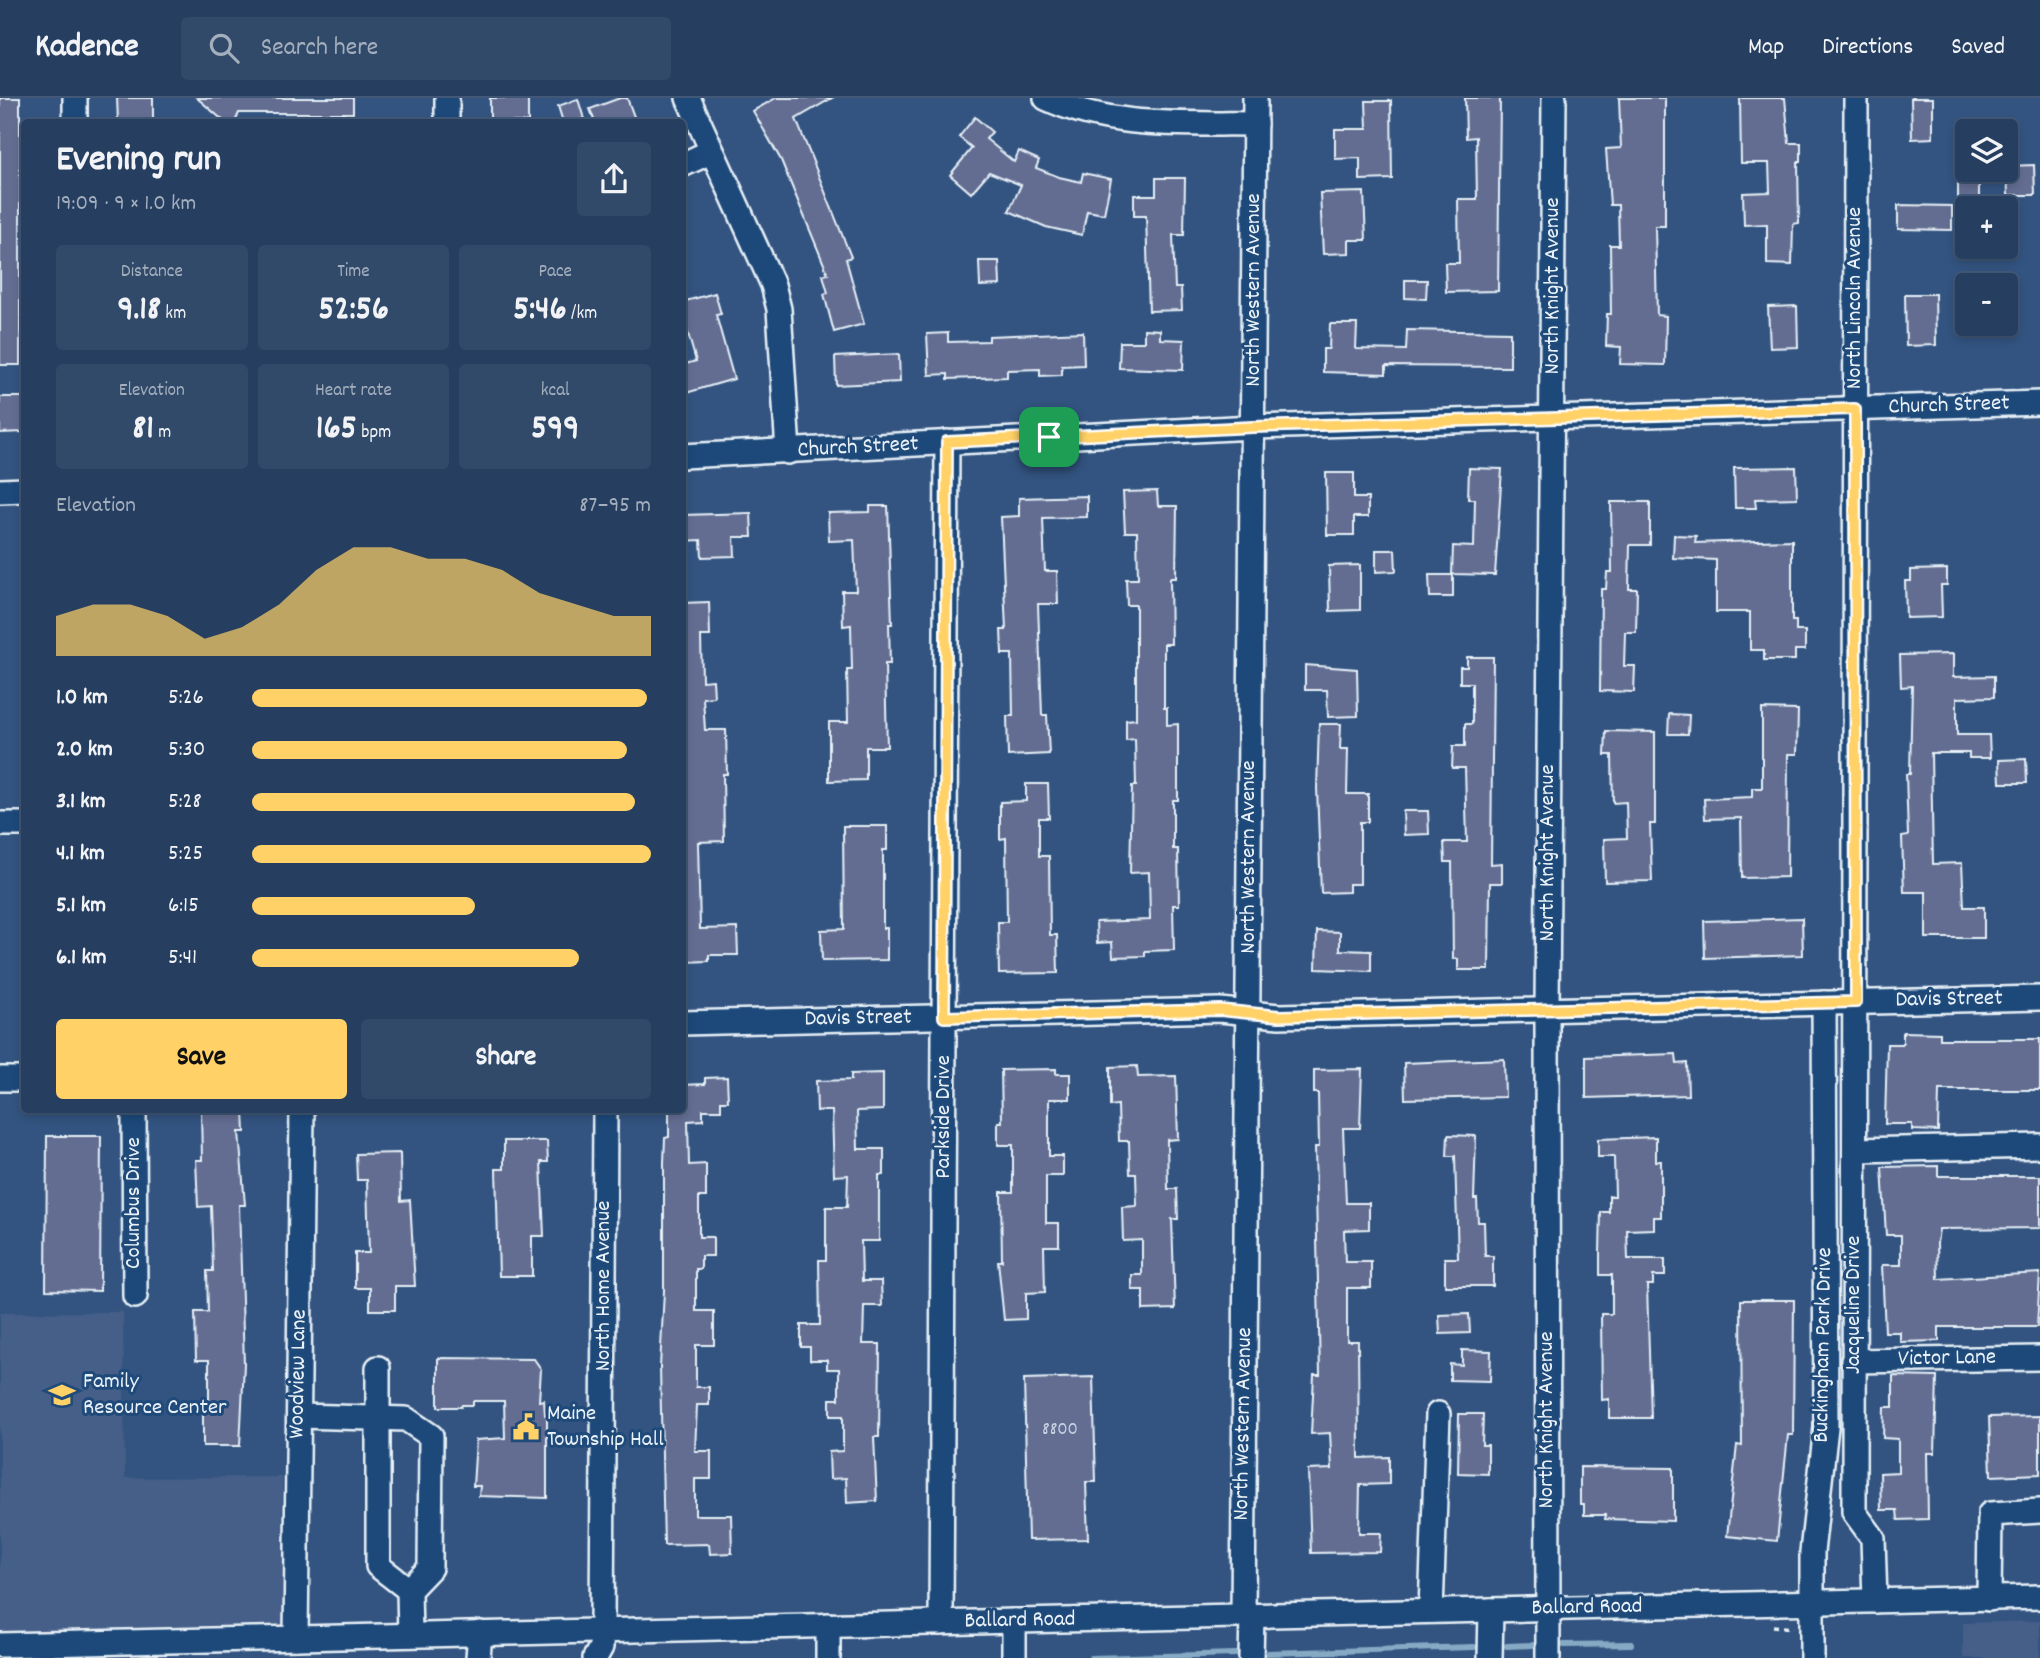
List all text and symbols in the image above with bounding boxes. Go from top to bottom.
search box [181,17,671,80]
text: Kadence [35,25,139,72]
icon: search [205,29,243,67]
text: Search here [261,30,378,67]
text: Map [1748,31,1784,65]
text: Directions [1822,31,1913,65]
text: Saved [1951,31,2005,65]
map controls [1955,119,2018,336]
button: layers [1955,119,2018,182]
text: Evening run [56,134,221,189]
button: share [577,142,651,216]
text: 19:09 · 9 × 1.0 km [56,188,196,221]
street label: North Western Avenue [1238,193,1271,387]
button: + [1955,196,2018,259]
street label: North Knight Avenue [1537,197,1570,375]
street label: North Lincoln Avenue [1839,207,1872,389]
text: Distance [121,259,183,286]
text: Time [337,259,370,286]
text: Pace [538,259,572,286]
button: − [1955,273,2018,336]
text: 9.18 [117,286,161,336]
text: 52:56 [318,286,389,336]
text: 5:46 [513,286,567,336]
text: km [161,301,186,328]
text: /km [567,301,597,328]
text: Elevation [119,378,185,405]
text: Heart rate [315,378,392,405]
text: kcal [541,378,570,405]
street label: Church Street [1888,387,2010,425]
text: 81 [132,405,154,455]
text: 165 [316,405,357,455]
text: 599 [531,405,579,455]
pin [1019,407,1079,467]
icon: arrive [1030,418,1068,456]
text: m [154,420,171,447]
text: bpm [357,420,391,447]
street label: Church Street [797,428,919,468]
text: Elevation [56,490,136,523]
text: 87–95 m [579,490,651,523]
text: 1.0 km [56,682,108,715]
text: 5:26 [168,682,204,715]
text: 2.0 km [56,734,113,767]
text: 5:30 [168,734,205,767]
street label: North Western Avenue [1233,760,1266,954]
street label: North Knight Avenue [1532,764,1565,942]
text: 3.1 km [56,786,106,819]
text: 5:28 [168,786,202,819]
text: 4.1 km [56,838,105,871]
text: 5:25 [168,838,203,871]
text: 5.1 km [56,890,106,923]
text: 6:15 [168,890,199,923]
text: 6.1 km [56,942,107,975]
text: 5:41 [168,942,197,975]
street label: Davis Street [1895,983,2003,1017]
street label: Davis Street [804,1002,912,1036]
button: Save [56,1019,347,1099]
button: Share [361,1019,651,1099]
street label: Parkside Drive [928,1055,961,1179]
street label: Columbus Drive [118,1137,151,1269]
street label: North Home Avenue [588,1201,621,1371]
street label: Jacqueline Drive [1838,1236,1871,1374]
street label: Buckingham Park Drive [1806,1247,1842,1443]
street label: Woodview Lane [281,1309,317,1439]
street label: North Western Avenue [1226,1327,1262,1521]
street label: North Knight Avenue [1531,1331,1564,1509]
street label: Victor Lane [1898,1342,1996,1376]
place label: Family Resource Center [83,1366,227,1425]
school or university icon: Family Resource Center [47,1380,77,1410]
place label: Maine Township Hall [547,1398,664,1457]
public building icon: Maine Township Hall [511,1412,541,1442]
house number: 8800 [1042,1417,1078,1444]
street label: Ballard Road [1531,1591,1643,1625]
street label: Ballard Road [964,1604,1076,1638]

